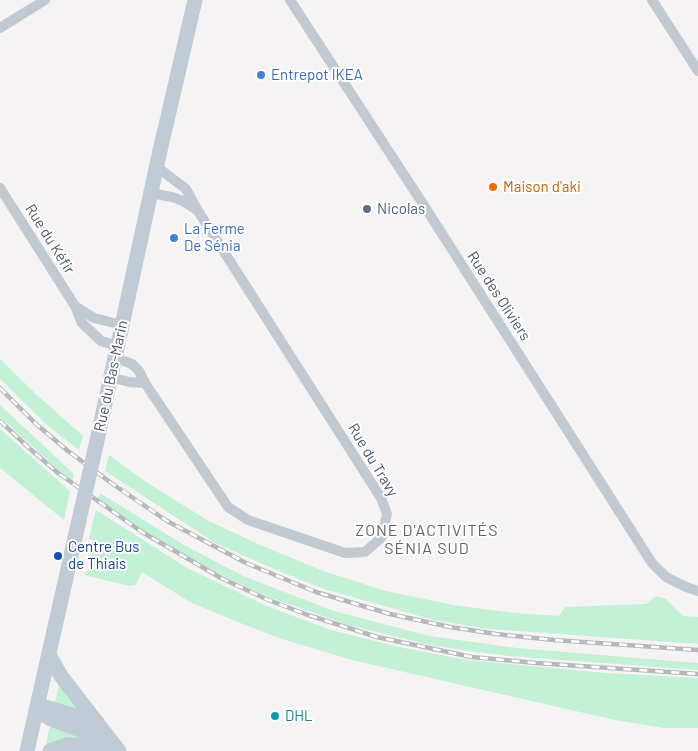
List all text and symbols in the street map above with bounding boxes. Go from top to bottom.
place label: Entrepot IKEA [271,66,363,84]
marker: Entrepot IKEA [255,69,267,81]
place label: Maison d'aki [503,178,581,196]
marker: Maison d'aki [487,181,499,193]
place label: Nicolas [377,200,425,218]
street label: Rue du Kéfir [21,201,79,277]
marker: Nicolas [361,203,373,215]
place label: La Ferme De Sénia [184,220,245,255]
marker: La Ferme De Sénia [168,232,180,244]
street label: Rue des Oliviers [463,248,535,344]
street label: Rue du Bas-Marin [90,319,132,433]
street label: Rue du Travy [344,420,402,500]
district label: ZONE D'ACTIVITÉS SÉNIA SUD [353,521,501,559]
place label: Centre Bus de Thiais [68,538,139,573]
marker: Centre Bus de Thiais [52,550,64,562]
place label: DHL [285,707,313,725]
marker: DHL [269,710,281,722]

